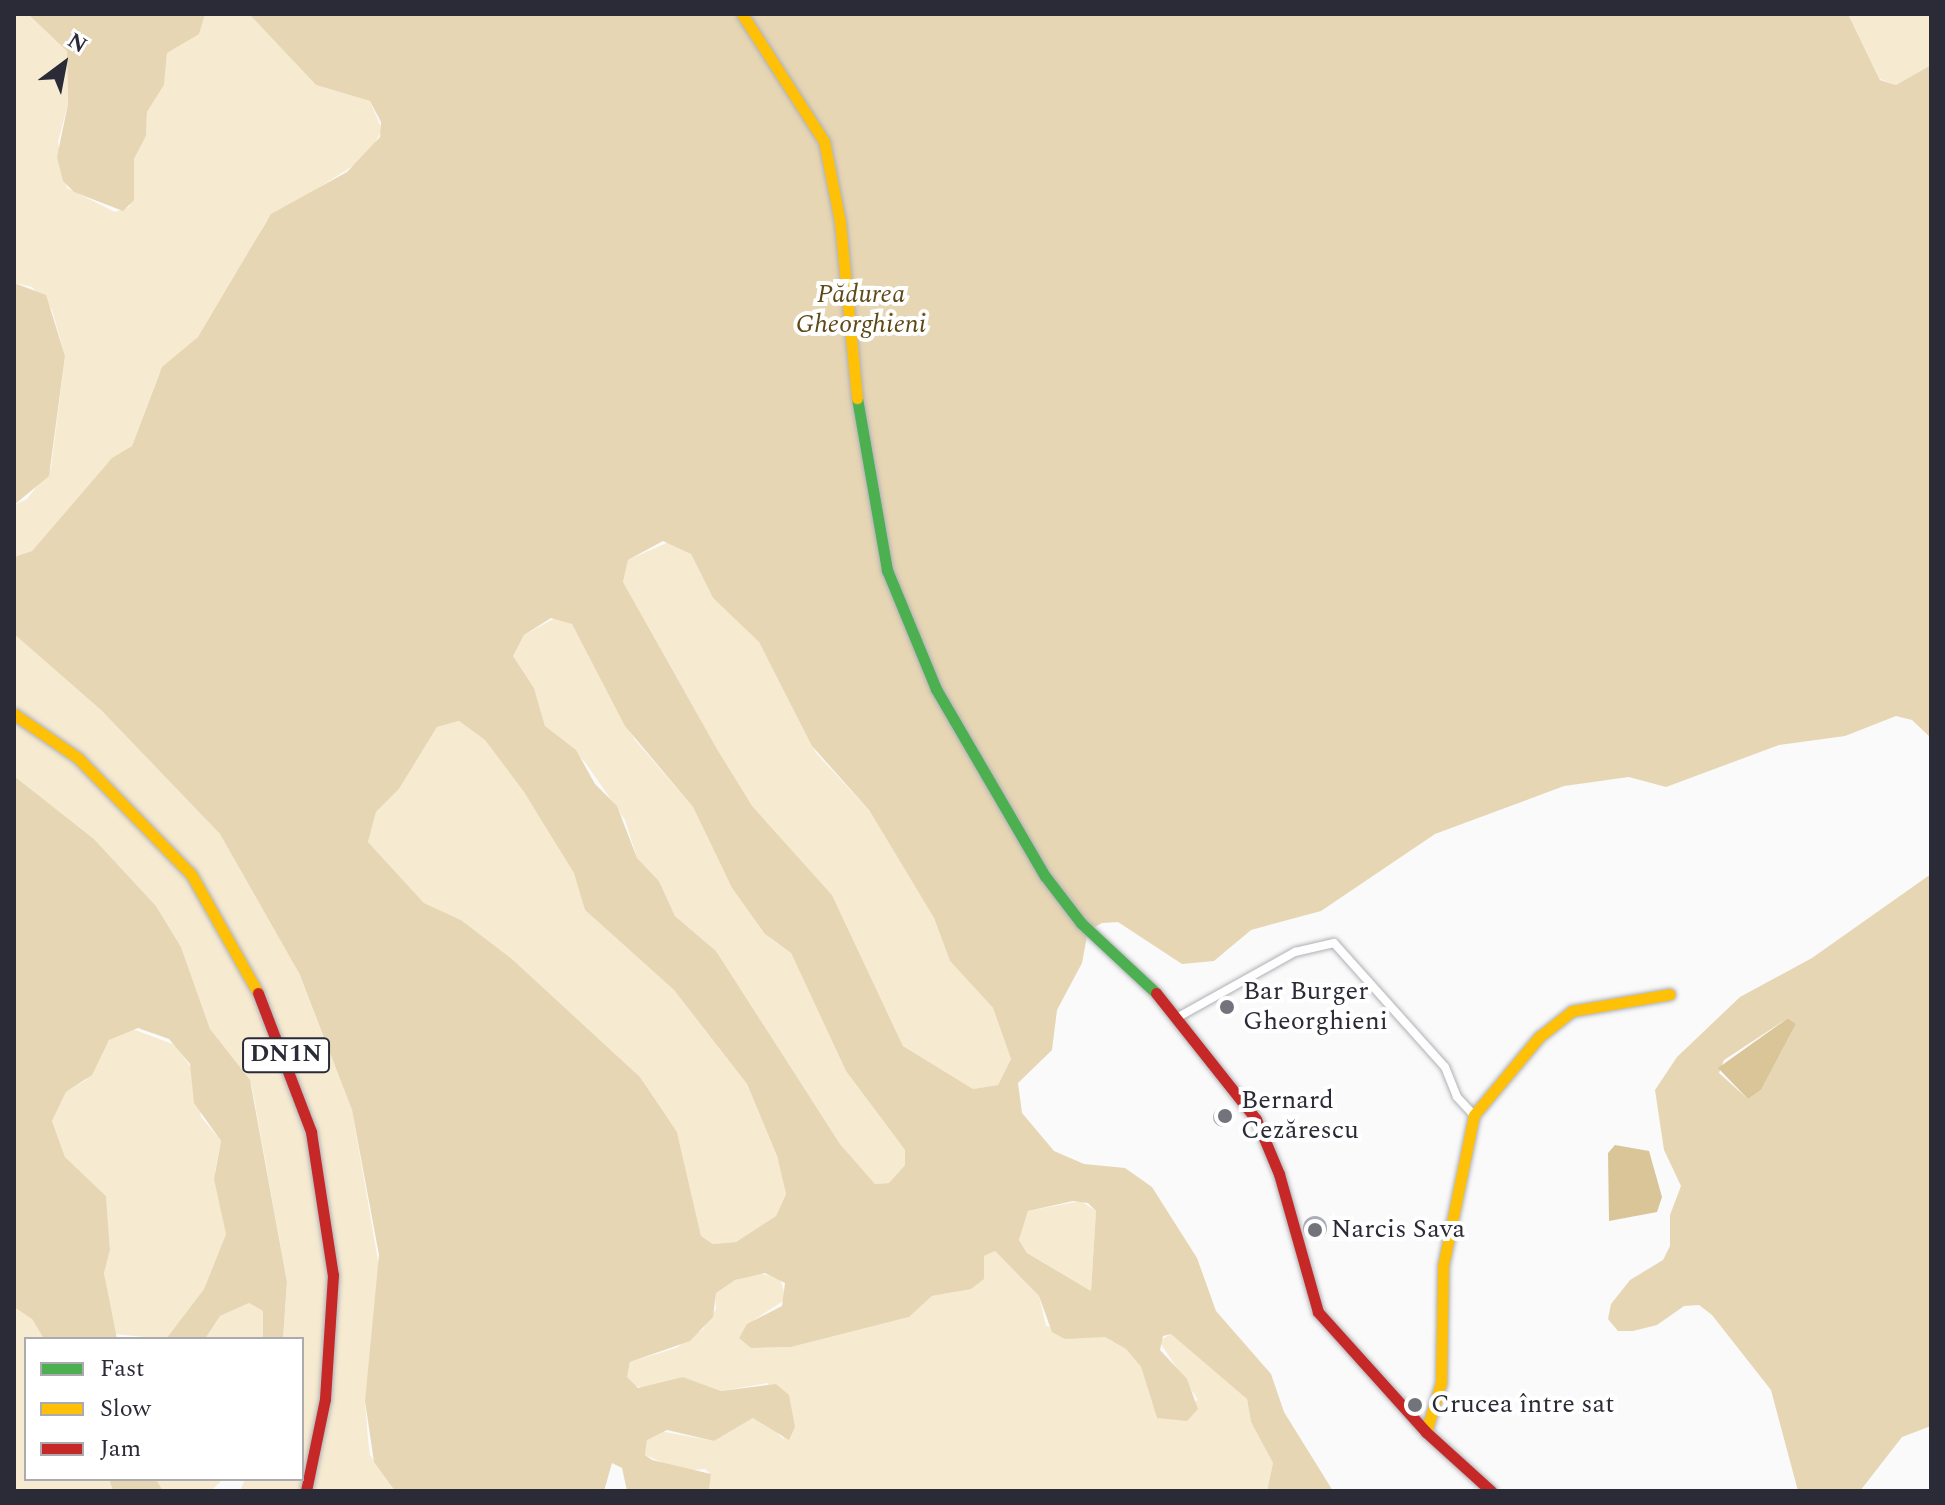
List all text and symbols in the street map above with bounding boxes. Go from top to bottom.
north arrow [24,24,104,104]
text: N [61,24,93,62]
park label: Pădurea Gheorghieni [796,279,926,340]
place label: Bar Burger Gheorghieni [1243,976,1388,1038]
marker: Bar Burger Gheorghieni [1218,998,1236,1016]
road number: DN1N [242,1035,330,1075]
place label: Bernard Cezărescu [1241,1085,1359,1146]
marker: Bernard Cezărescu [1216,1107,1234,1125]
place label: Narcis Sava [1331,1214,1465,1246]
marker: Narcis Sava [1306,1221,1324,1239]
legend [24,1337,304,1481]
text: Fast [100,1351,145,1387]
place label: Crucea între sat [1431,1389,1614,1421]
text: Slow [100,1391,151,1427]
marker: Crucea între sat [1406,1396,1424,1414]
text: Jam [100,1431,141,1467]

